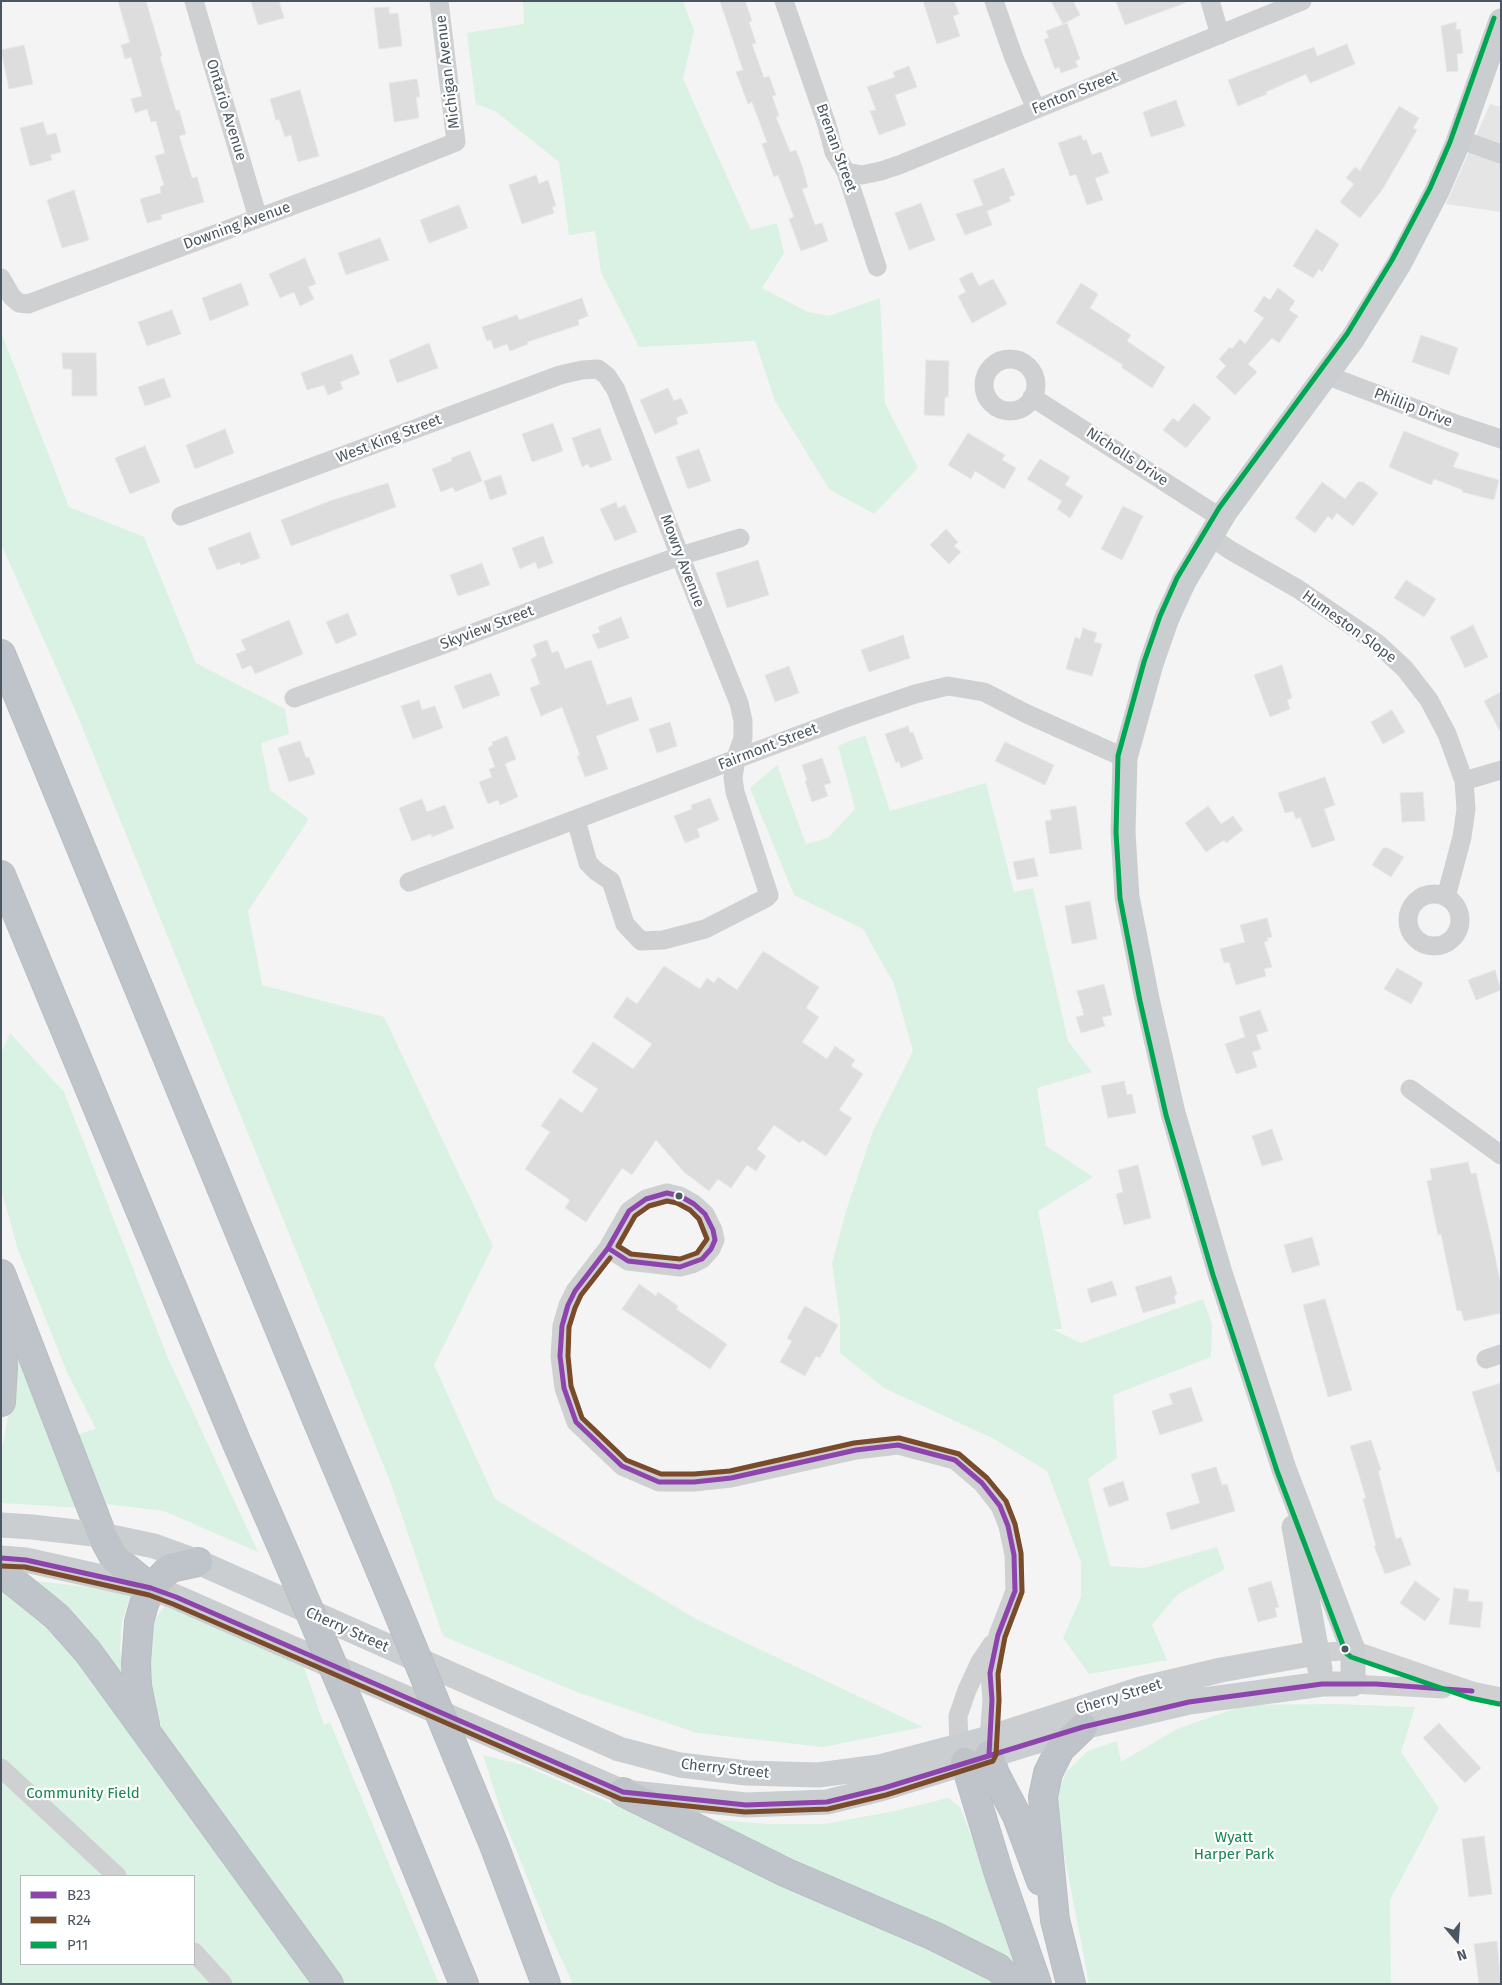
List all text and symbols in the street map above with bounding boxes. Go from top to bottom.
street label: Michigan Avenue [432,14,464,130]
street label: Ontario Avenue [202,57,250,163]
street label: Fenton Street [1029,68,1121,118]
street label: Brenan Street [812,101,860,195]
street label: Downing Avenue [181,198,293,254]
street label: Phillip Drive [1371,385,1455,431]
street label: West King Street [334,411,444,467]
street label: Nicholls Drive [1083,424,1171,490]
street label: Mowry Avenue [656,512,708,610]
street label: Humeston Slope [1298,587,1400,667]
street label: Skyview Street [438,602,536,654]
street label: Fairmont Street [716,720,820,774]
unlabelled marker [674,1191,684,1201]
street label: Cherry Street [303,1604,391,1656]
unlabelled marker [1340,1644,1350,1654]
street label: Cherry Street [1074,1675,1164,1719]
street label: Cherry Street [680,1755,770,1783]
park label: Community Field [26,1785,140,1803]
park label: Wyatt Harper Park [1194,1829,1274,1864]
legend [20,1875,195,1965]
text: B23 [67,1886,91,1904]
text: R24 [67,1911,91,1929]
north arrow [1432,1915,1482,1965]
text: P11 [67,1936,88,1954]
text: N [1455,1945,1469,1964]

